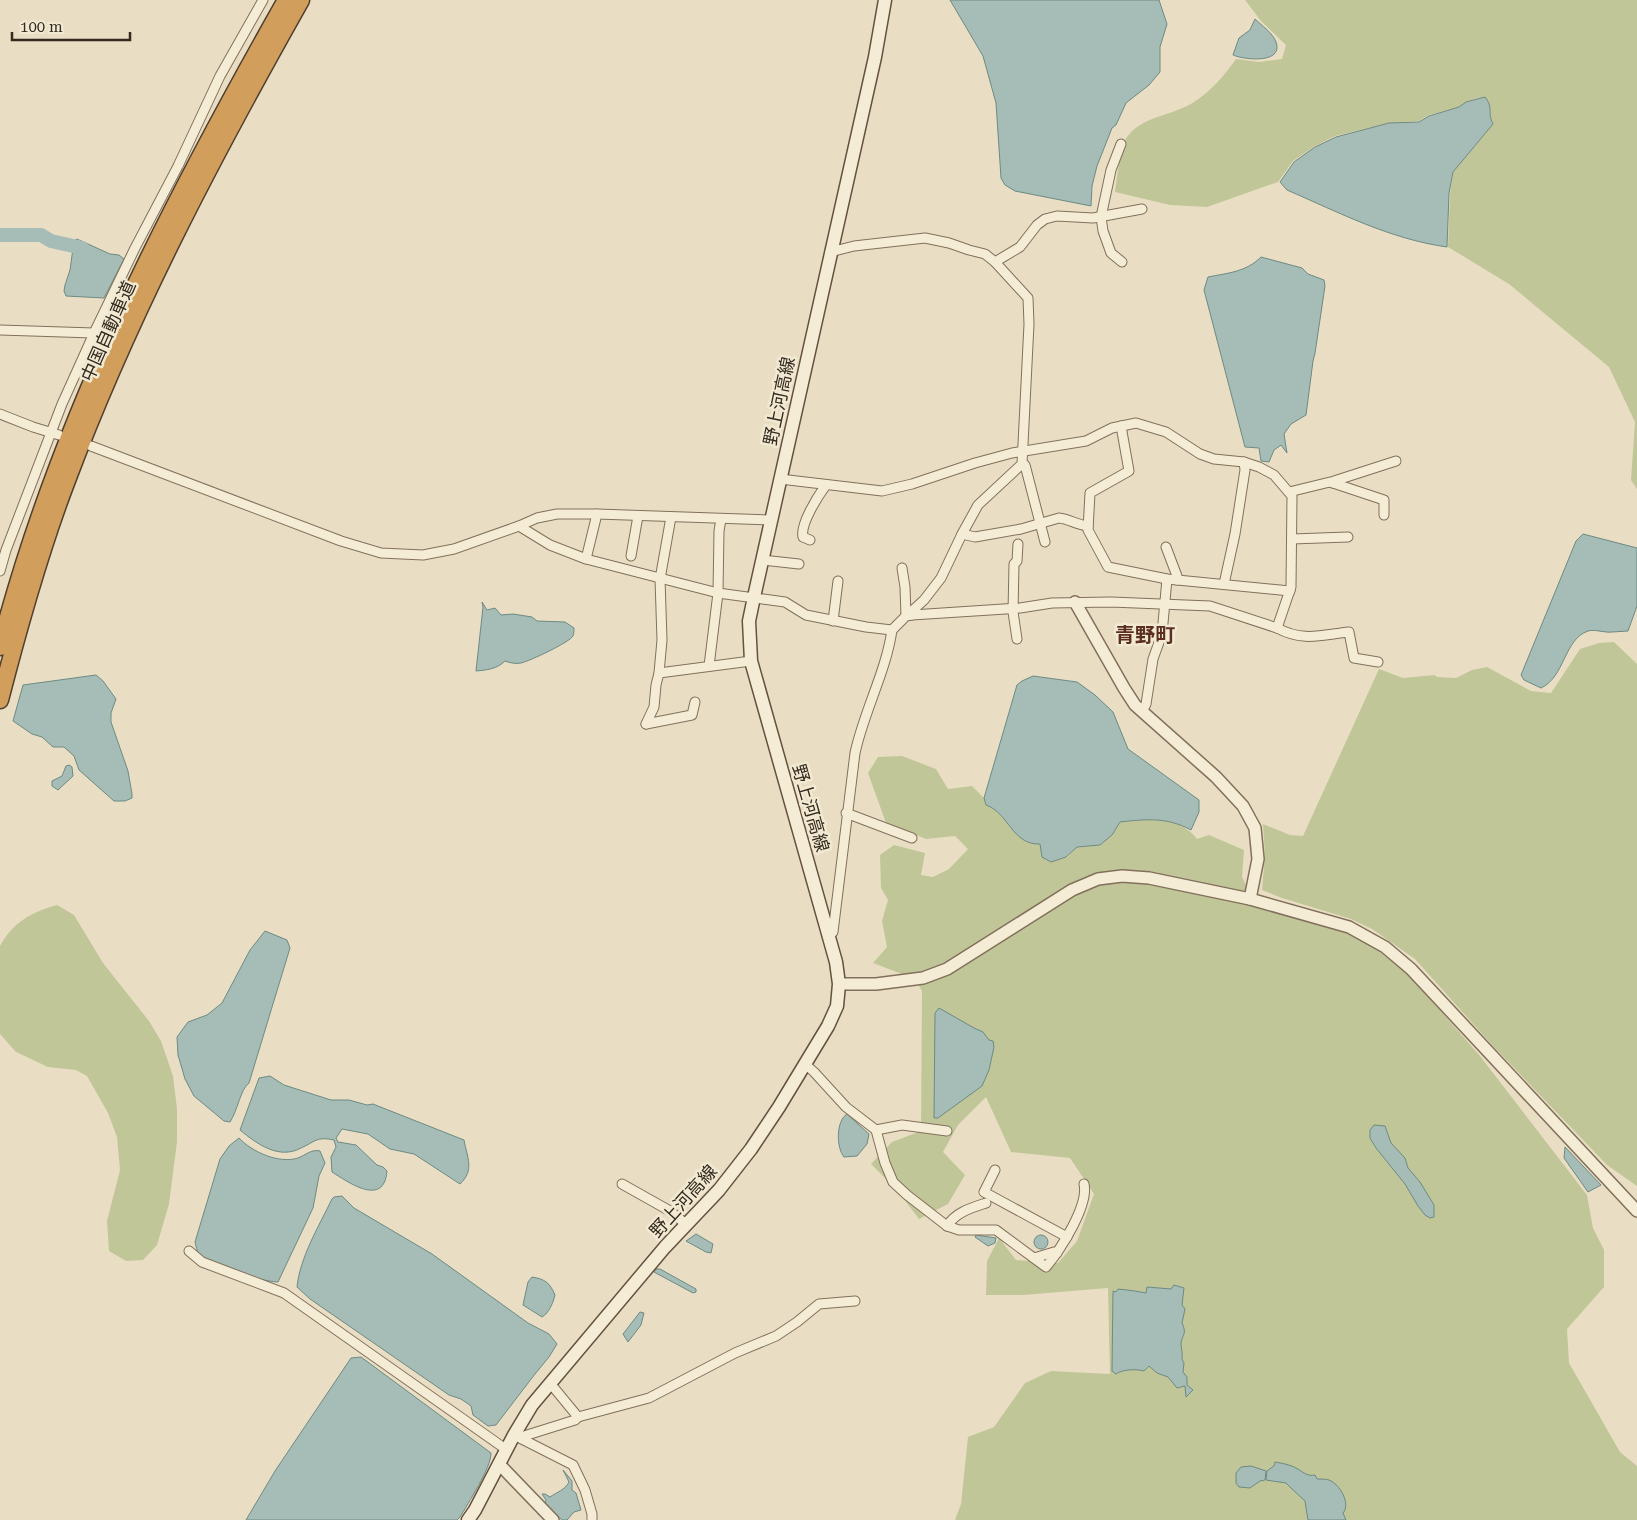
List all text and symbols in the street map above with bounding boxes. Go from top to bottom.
scale bar [12,10,130,42]
text: 100 m [20,18,63,36]
street label: 中国自動車道 [76,277,140,385]
street label: 野上河高線 [759,355,799,447]
district label: 青野町 [1115,623,1175,647]
street label: 野上河高線 [789,762,833,854]
street label: 野上河高線 [645,1161,721,1241]

